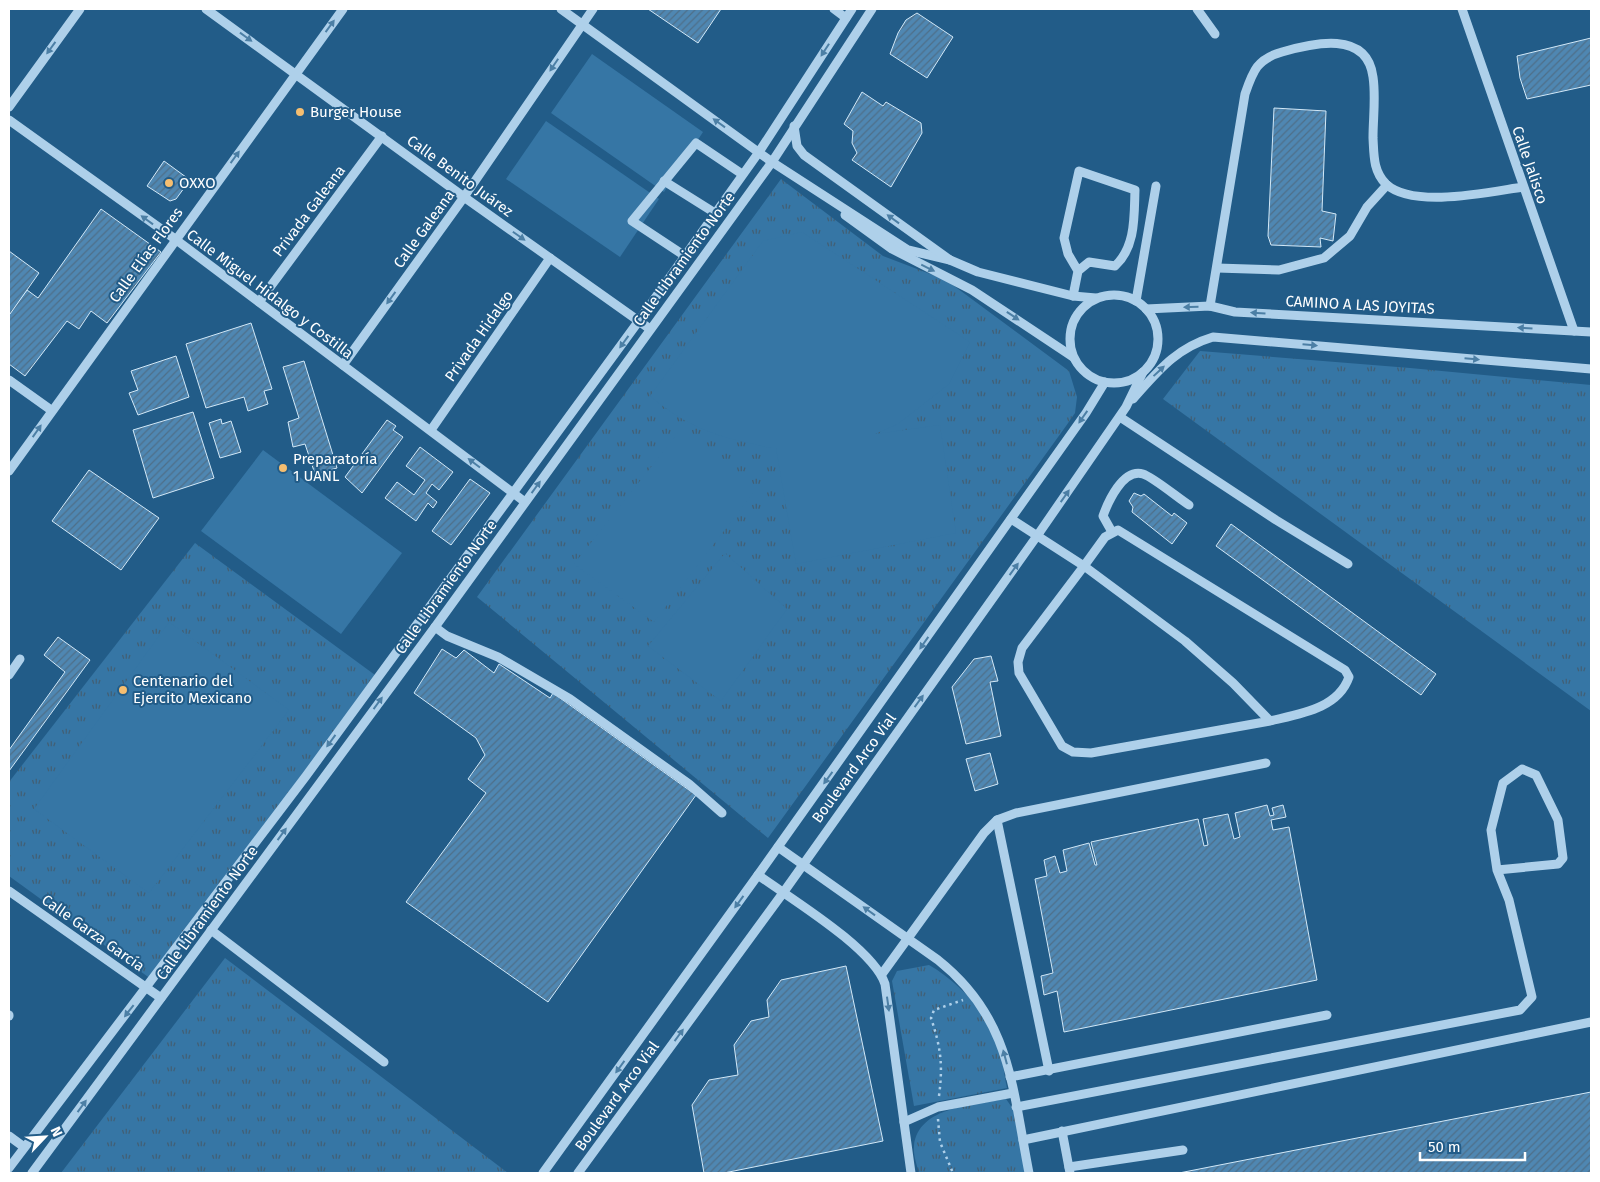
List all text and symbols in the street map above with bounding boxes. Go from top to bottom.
one-way arrow [325,19,335,33]
one-way arrow [239,32,253,42]
one-way arrow [46,41,56,55]
one-way arrow [821,43,830,56]
one-way arrow [549,58,559,72]
place label: Burger House [310,103,402,121]
marker: Burger House [294,106,306,118]
one-way arrow [713,118,726,128]
street label: Calle Jalisco [1508,124,1552,206]
street label: Calle Benito Juárez [403,131,517,221]
one-way arrow [230,150,240,164]
street label: Privada Galeana [269,162,349,260]
place label: OXXO [179,174,216,192]
marker: OXXO [163,177,175,189]
street label: Calle Galeana [390,186,458,272]
street label: Calle Libramiento Norte [629,188,739,330]
street label: Calle Elías Flores [105,204,187,306]
one-way arrow [886,214,900,224]
one-way arrow [140,215,154,225]
street label: Calle Miguel Hidalgo y Costilla [183,225,357,363]
one-way arrow [512,231,526,241]
one-way arrow [921,264,935,272]
street label: Privada Hidalgo [441,287,517,385]
one-way arrow [386,292,396,305]
street label: CAMINO A LAS JOYITAS [1285,292,1435,318]
one-way arrow [1183,303,1199,311]
one-way arrow [1250,309,1266,317]
one-way arrow [1006,312,1020,321]
one-way arrow [1517,323,1533,331]
one-way arrow [619,335,629,349]
one-way arrow [1302,342,1318,350]
one-way arrow [1464,355,1480,363]
one-way arrow [1153,365,1165,377]
one-way arrow [1078,410,1088,424]
one-way arrow [32,424,42,438]
place label: Preparatoría 1 UANL [293,450,377,485]
one-way arrow [467,458,481,468]
marker: Preparatoría 1 UANL [277,462,289,474]
one-way arrow [531,480,541,494]
one-way arrow [1060,489,1070,503]
street label: Calle Libramiento Norte [391,516,501,658]
one-way arrow [1009,562,1019,576]
one-way arrow [919,636,929,649]
place label: Centenario del Ejercito Mexicano [133,672,252,707]
marker: Centenario del Ejercito Mexicano [117,684,129,696]
one-way arrow [914,694,924,708]
one-way arrow [373,696,383,710]
street label: Boulevard Arco Vial [808,709,900,826]
one-way arrow [326,734,336,748]
one-way arrow [822,771,833,784]
one-way arrow [277,827,287,841]
street label: Calle Libramiento Norte [152,842,262,984]
street label: Calle Garza García [38,891,148,975]
one-way arrow [735,895,745,908]
one-way arrow [862,906,876,916]
one-way arrow [884,996,892,1012]
one-way arrow [123,1004,134,1017]
one-way arrow [674,1028,684,1042]
street label: Boulevard Arco Vial [571,1037,663,1154]
one-way arrow [1001,1050,1009,1065]
one-way arrow [615,1060,625,1074]
one-way arrow [77,1099,87,1113]
north arrow [20,1112,70,1162]
text: N [47,1124,66,1140]
scale bar [1420,1130,1525,1162]
text: 50 m [1428,1138,1461,1156]

